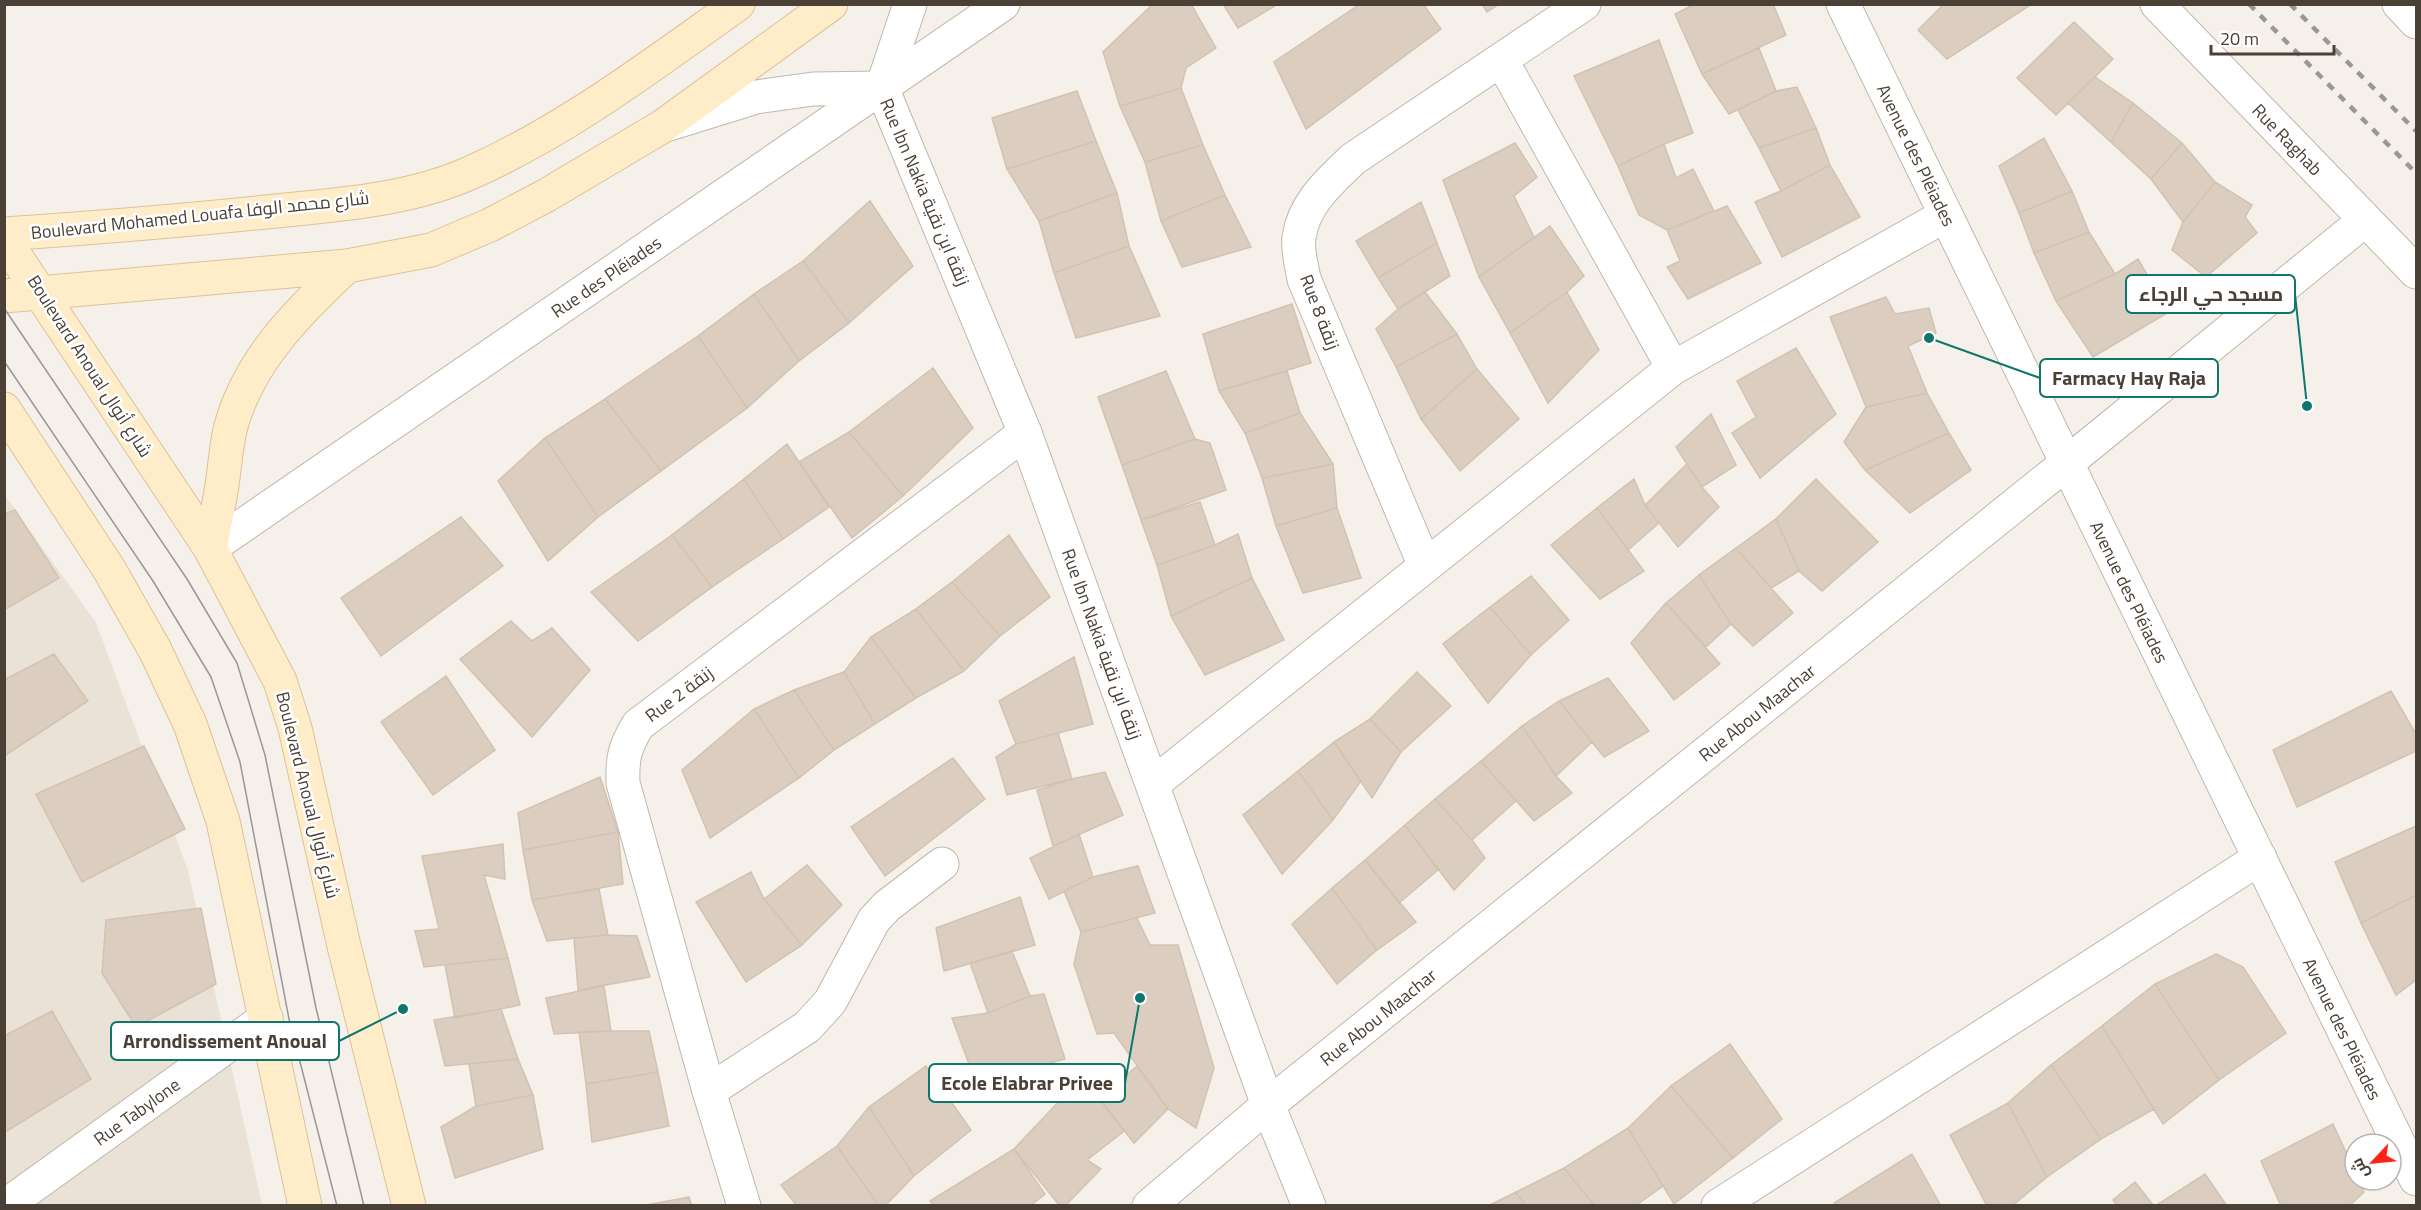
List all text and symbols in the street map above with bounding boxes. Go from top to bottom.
scale bar [2211,18,2334,56]
text: 20 m [2220,25,2259,52]
street label: Avenue des Pléiades [1870,79,1963,231]
street label: Rue Ibn Nakia زنقة ابن نقية [873,94,977,290]
street label: Rue Raghab [2246,97,2329,181]
street label: Boulevard Mohamed Louafa شارع محمد الوفا [29,184,371,246]
street label: Rue des Pléiades [545,229,666,324]
street label: Boulevard Anoual شارع أنوال [21,270,159,462]
street label: Rue 8 زنقة [1293,270,1347,354]
callout: مسجد حي الرجاء [2126,275,2295,313]
text: مسجد حي الرجاء [2139,278,2283,310]
callout: Farmacy Hay Raja [2040,359,2218,397]
text: Farmacy Hay Raja [2052,362,2206,393]
street label: Avenue des Pléiades [2084,516,2176,667]
street label: Rue Ibn Nakia زنقة ابن نقية [1055,545,1149,743]
street label: Rue Abou Maachar [1693,657,1821,768]
street label: Rue 2 زنقة [639,659,719,729]
street label: Boulevard Anoual شارع أنوال [269,689,347,901]
street label: Avenue des Pléiades [2297,953,2389,1104]
street label: Rue Abou Maachar [1314,961,1442,1072]
callout: Arrondissement Anoual [111,1022,339,1060]
text: Arrondissement Anoual [123,1025,327,1056]
callout: Ecole Elabrar Privee [929,1064,1125,1102]
text: Ecole Elabrar Privee [941,1067,1113,1098]
street label: Rue Tabylone [88,1071,185,1152]
north arrow [2343,1132,2403,1192]
text: ش [2344,1154,2375,1183]

